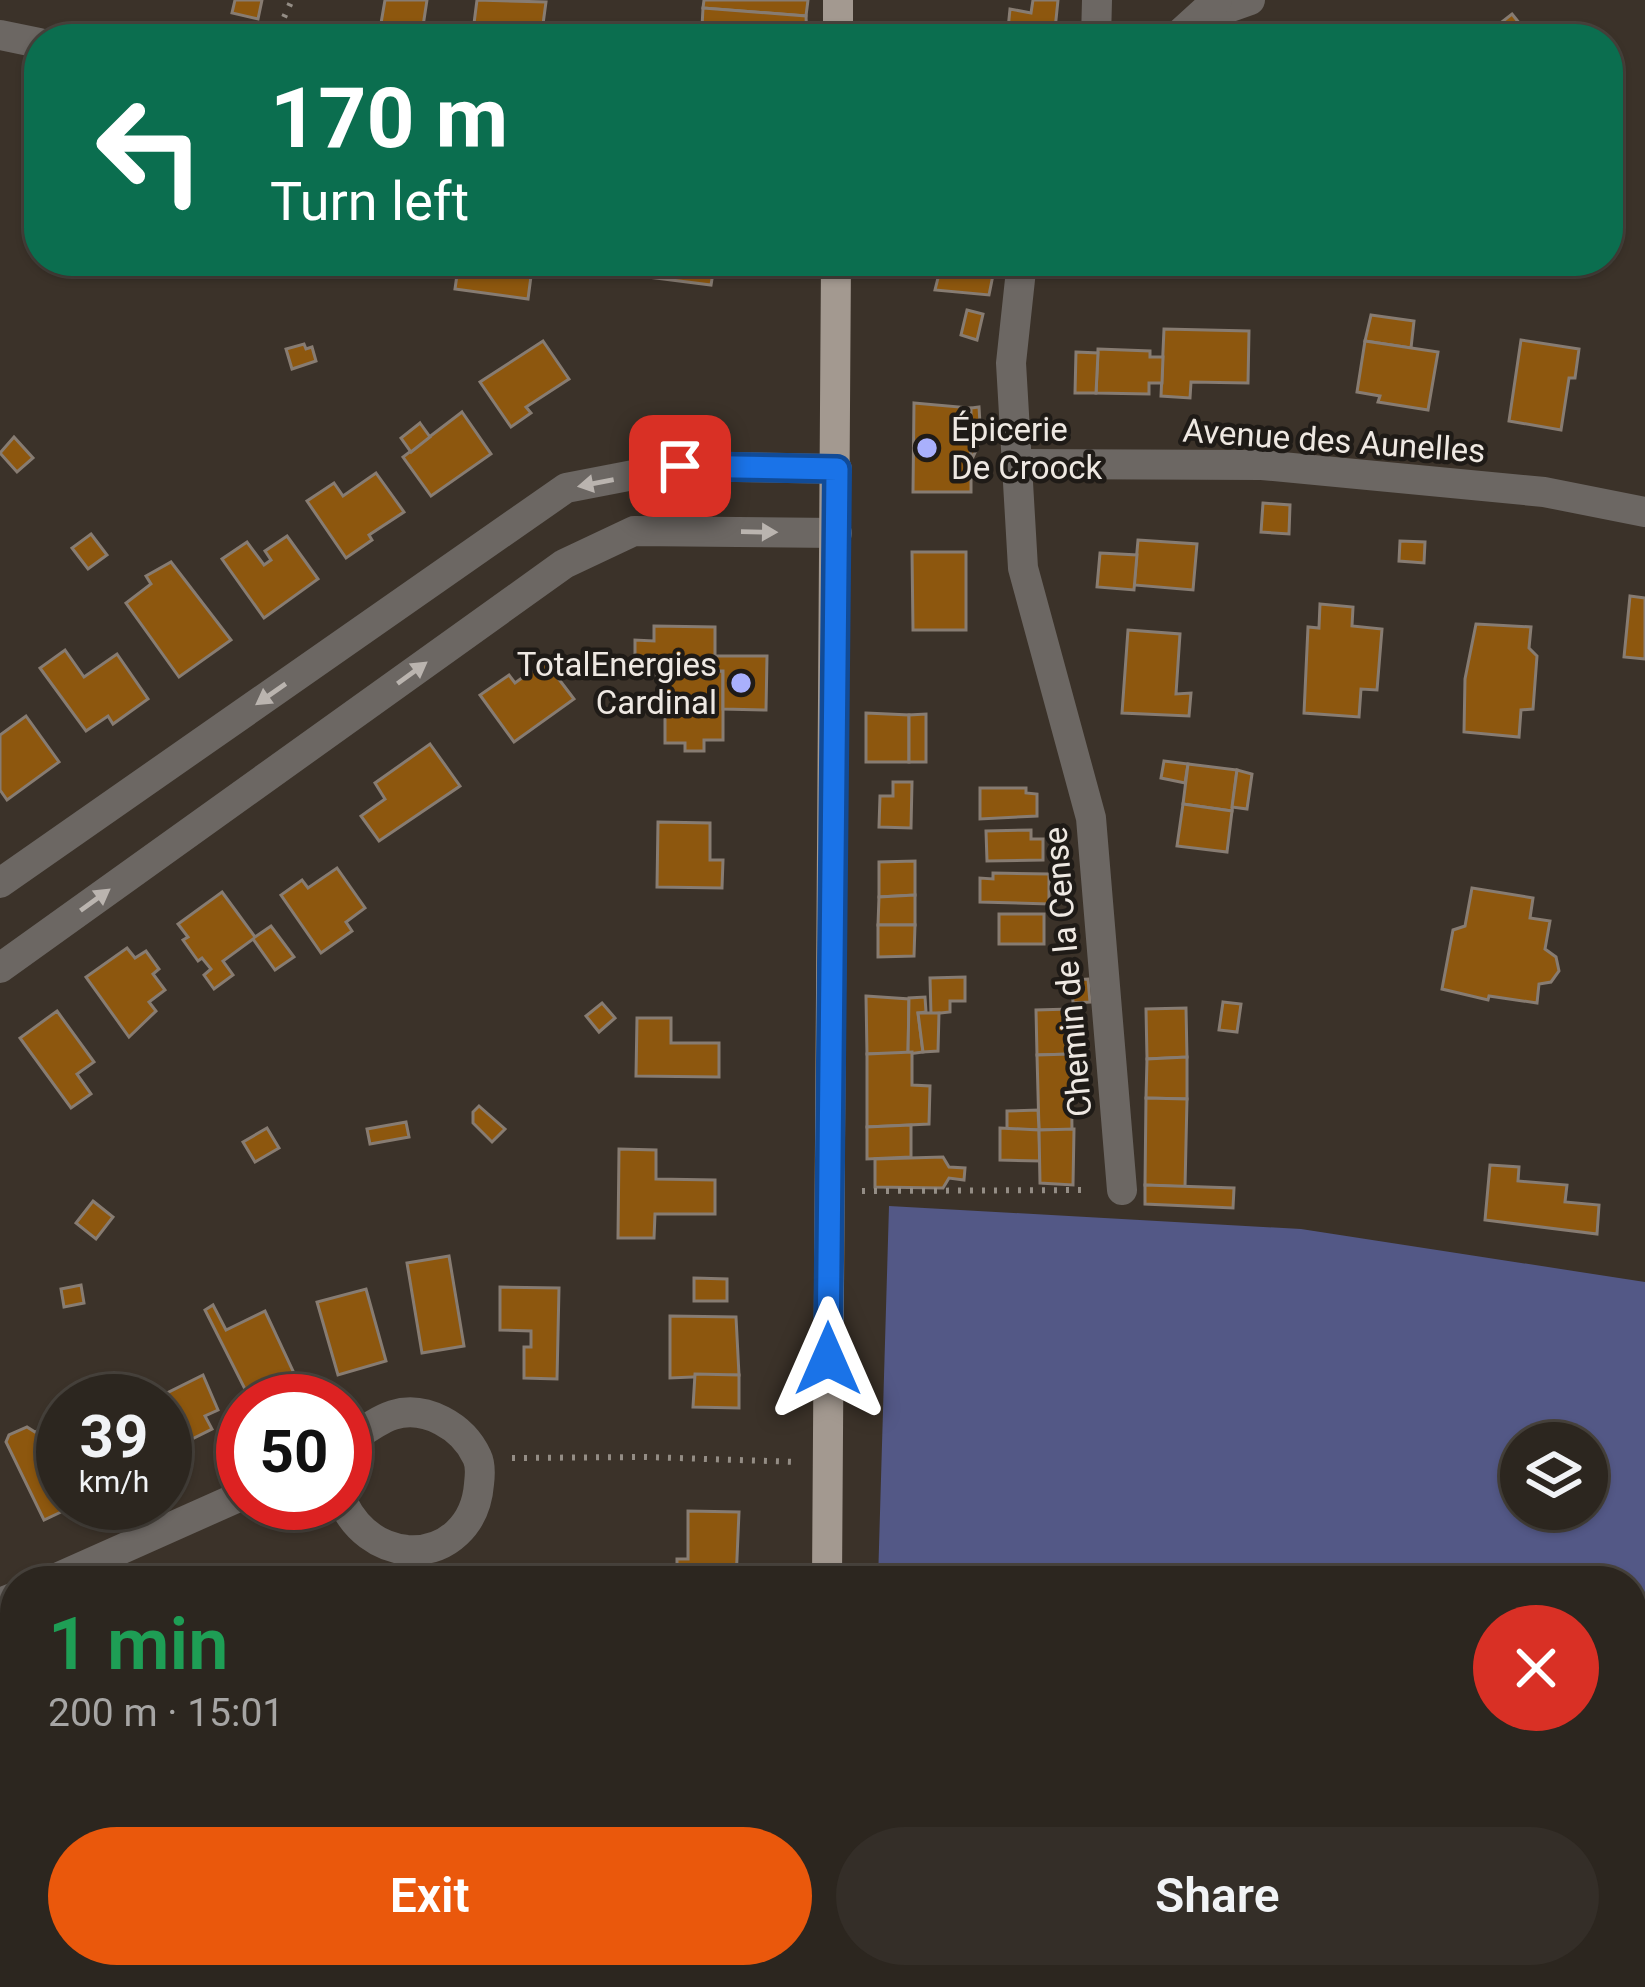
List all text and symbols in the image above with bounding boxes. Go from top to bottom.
text: 170 m [270,69,508,168]
icon: left [72,72,228,228]
text: Turn left [270,170,469,233]
place label: Épicerie De Croock [951,410,1103,487]
street label: Avenue des Aunelles [1181,410,1487,471]
pin [629,415,731,517]
icon: arrive [647,433,713,499]
marker: Épicerie De Croock [914,435,940,461]
one-way arrow [577,474,614,493]
one-way arrow [741,523,779,542]
place label: TotalEnergies Cardinal [517,645,717,722]
one-way arrow [396,662,428,685]
marker: TotalEnergies Cardinal [728,670,754,696]
one-way arrow [255,682,287,705]
street label: Chemin de la Cense [1035,825,1100,1118]
one-way arrow [79,889,111,912]
position arrow [765,1296,891,1422]
speed limit sign: 50 [216,1374,372,1530]
text: 39 [80,1401,148,1472]
map controls [1500,1422,1608,1530]
button: layers [1500,1422,1608,1530]
text: km/h [79,1464,149,1499]
text: 1 min [48,1602,229,1687]
button: close [1473,1605,1599,1731]
text: 200 m · 15:01 [48,1690,284,1736]
button: Exit [48,1827,812,1965]
button: Share [836,1827,1599,1965]

